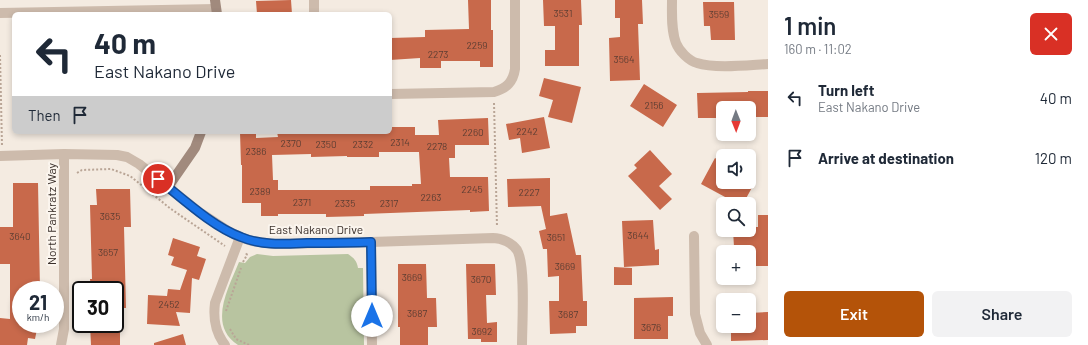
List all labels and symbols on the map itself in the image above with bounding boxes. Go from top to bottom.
house number: 3531 [554,7,572,19]
house number: 3559 [709,8,729,20]
house number: 2259 [466,39,488,51]
house number: 2273 [428,48,448,60]
house number: 3564 [614,53,634,65]
house number: 2156 [644,99,664,111]
north arrow [716,101,756,141]
house number: 2242 [516,125,538,137]
house number: 2260 [462,126,484,138]
house number: 2314 [390,136,410,148]
house number: 2370 [281,137,301,149]
house number: 2350 [315,138,337,150]
house number: 2332 [353,138,373,150]
house number: 2278 [427,140,447,152]
house number: 2386 [246,145,266,157]
street label: North Pankratz Way [44,162,58,265]
pin [141,162,175,196]
house number: 2245 [461,183,483,195]
house number: 2389 [250,185,270,197]
house number: 2227 [519,186,540,198]
house number: 2263 [420,191,442,203]
house number: 2371 [293,196,311,208]
house number: 2335 [335,197,355,209]
house number: 2317 [380,197,399,209]
house number: 3635 [100,210,120,222]
street label: East Nakano Drive [269,222,363,236]
house number: 3644 [627,229,649,241]
house number: 3640 [9,230,31,242]
house number: 3651 [547,231,565,243]
house number: 3657 [98,246,118,258]
house number: 3669 [555,260,575,272]
house number: 3669 [402,271,422,283]
house number: 3670 [471,273,491,285]
speed limit sign: 30 [72,281,124,333]
position arrow [351,295,393,337]
house number: 2452 [158,298,180,310]
house number: 3687 [407,307,427,319]
house number: 3687 [558,308,578,320]
house number: 3676 [641,321,661,333]
house number: 3692 [472,325,492,337]

